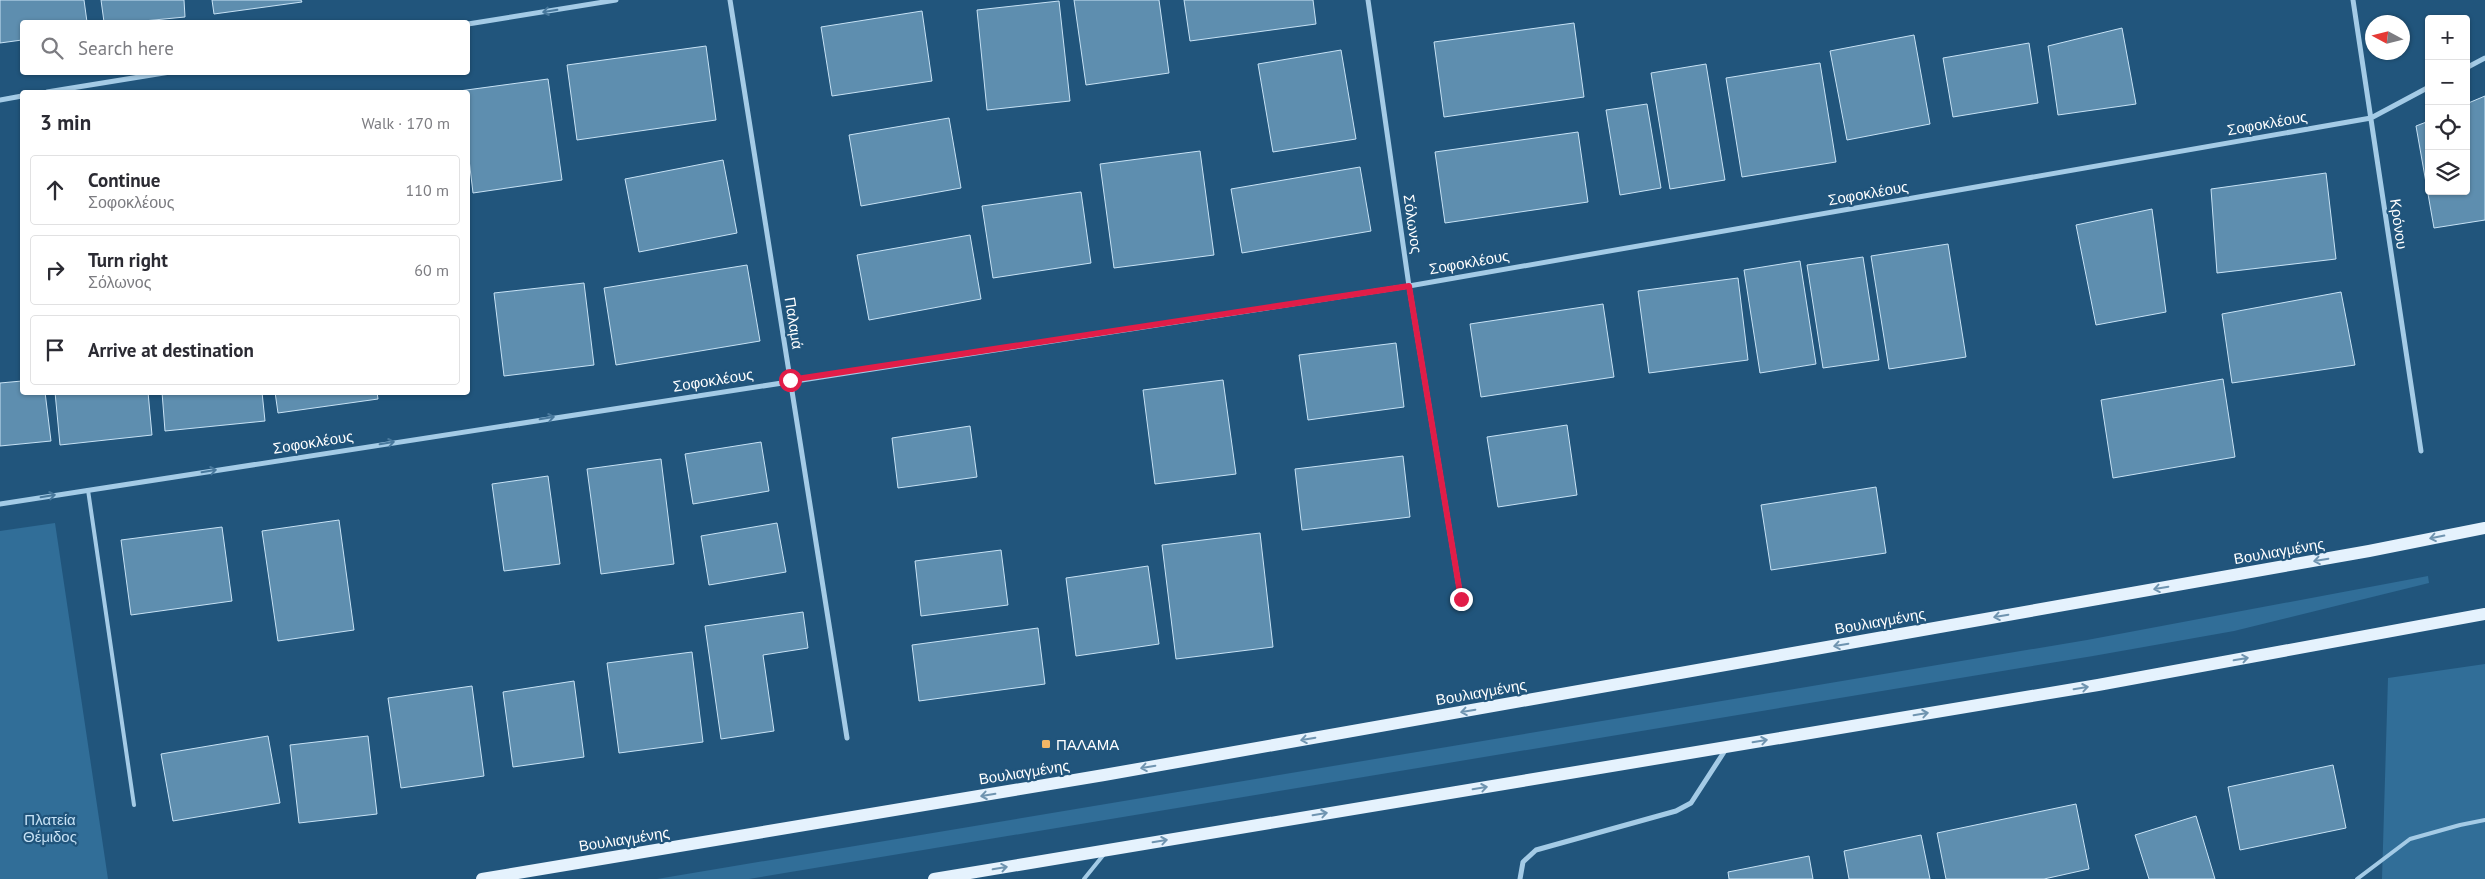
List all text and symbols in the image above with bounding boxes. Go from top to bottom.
one-way arrow [543,6,559,16]
north arrow [2365,15,2410,60]
map controls [2425,15,2470,195]
button: + [2425,15,2470,60]
search box [20,20,470,75]
icon: search [38,34,66,62]
text: Search here [78,36,174,60]
button: − [2425,60,2470,105]
button: locate [2425,105,2470,150]
street label: Σοφοκλέους [2225,107,2309,139]
text: 3 min [40,109,91,136]
text: Walk · 170 m [361,113,450,133]
button: layers [2425,150,2470,195]
text: Continue [88,168,160,192]
icon: ahead [41,176,69,204]
street label: Σοφοκλέους [1826,177,1910,209]
text: 110 m [406,180,449,200]
text: Σοφοκλέους [88,192,175,212]
street label: Σόλωνος [1399,193,1427,255]
street label: Κρόνου [2386,197,2412,251]
street label: Σοφοκλέους [1427,246,1511,278]
text: Turn right [88,248,168,272]
icon: right [41,256,69,284]
text: 60 m [414,260,449,280]
text: Σόλωνος [88,272,151,292]
street label: Παλαμά [781,296,808,351]
icon: arrive [41,336,69,364]
text: Arrive at destination [88,338,254,362]
street label: Σοφοκλέους [671,364,755,396]
route start [779,369,802,392]
one-way arrow [539,413,555,423]
street label: Σοφοκλέους [271,426,355,458]
one-way arrow [378,438,394,448]
one-way arrow [200,466,216,476]
one-way arrow [40,491,56,501]
one-way arrow [2430,533,2446,543]
street label: Βουλιαγμένης [2232,534,2326,568]
one-way arrow [2313,555,2329,565]
one-way arrow [2153,584,2169,594]
route end [1450,588,1473,611]
street label: Βουλιαγμένης [1833,604,1927,638]
one-way arrow [1993,612,2009,622]
one-way arrow [1833,640,1849,650]
one-way arrow [2232,653,2248,663]
street label: Βουλιαγμένης [1434,675,1528,709]
one-way arrow [2073,682,2089,692]
one-way arrow [1460,707,1476,717]
one-way arrow [1912,709,1928,719]
place label: ΠΑΛΑΜΑ [1056,735,1119,754]
one-way arrow [1300,735,1316,745]
one-way arrow [1752,735,1768,745]
marker: ΠΑΛΑΜΑ [1040,738,1052,750]
street label: Βουλιαγμένης [977,755,1071,789]
one-way arrow [1140,763,1156,773]
one-way arrow [1472,782,1488,792]
one-way arrow [980,790,996,800]
one-way arrow [1312,809,1328,819]
park label: Πλατεία Θέμιδος [23,810,77,846]
street label: Βουλιαγμένης [577,822,671,856]
one-way arrow [1152,836,1168,846]
one-way arrow [991,863,1007,873]

